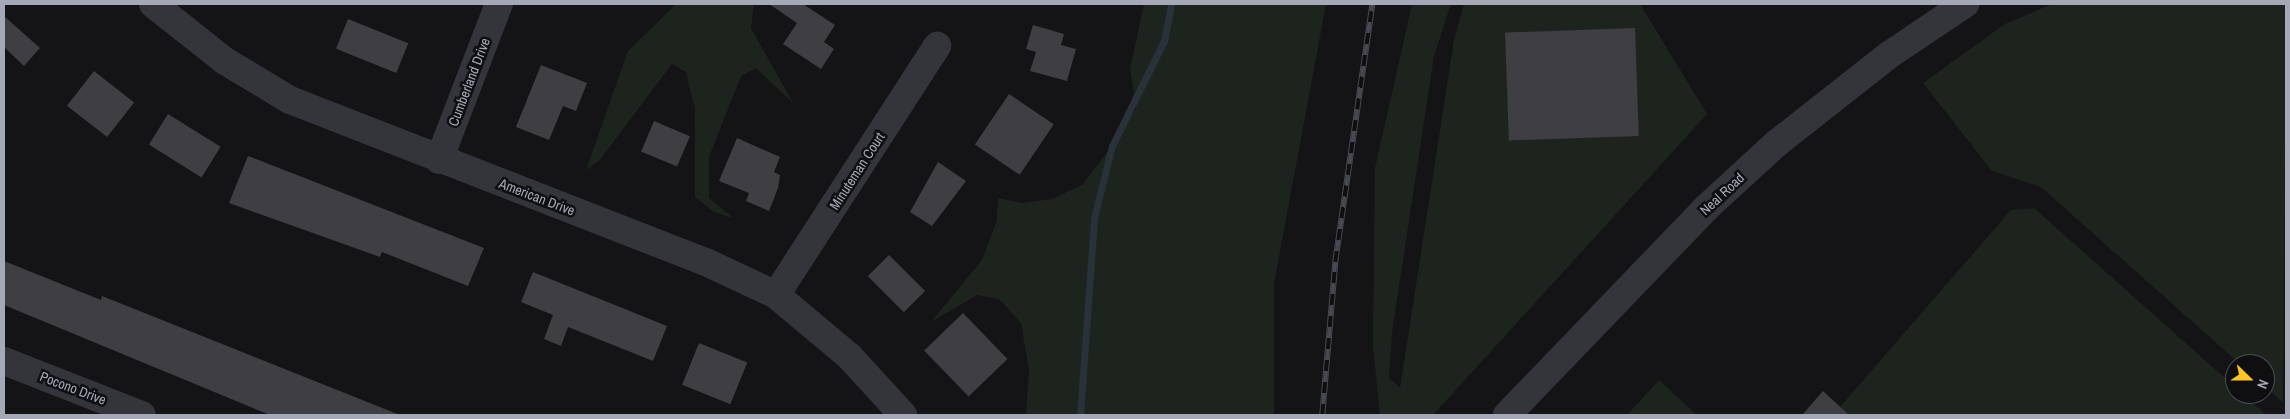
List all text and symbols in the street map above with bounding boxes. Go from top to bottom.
street label: Cumberland Drive [444,36,494,128]
street label: Minuteman Court [826,129,888,213]
street label: Neal Road [1696,169,1748,219]
street label: American Drive [497,175,577,219]
north arrow [2225,354,2275,404]
street label: Pocono Drive [38,368,108,408]
text: N [2253,377,2273,391]

